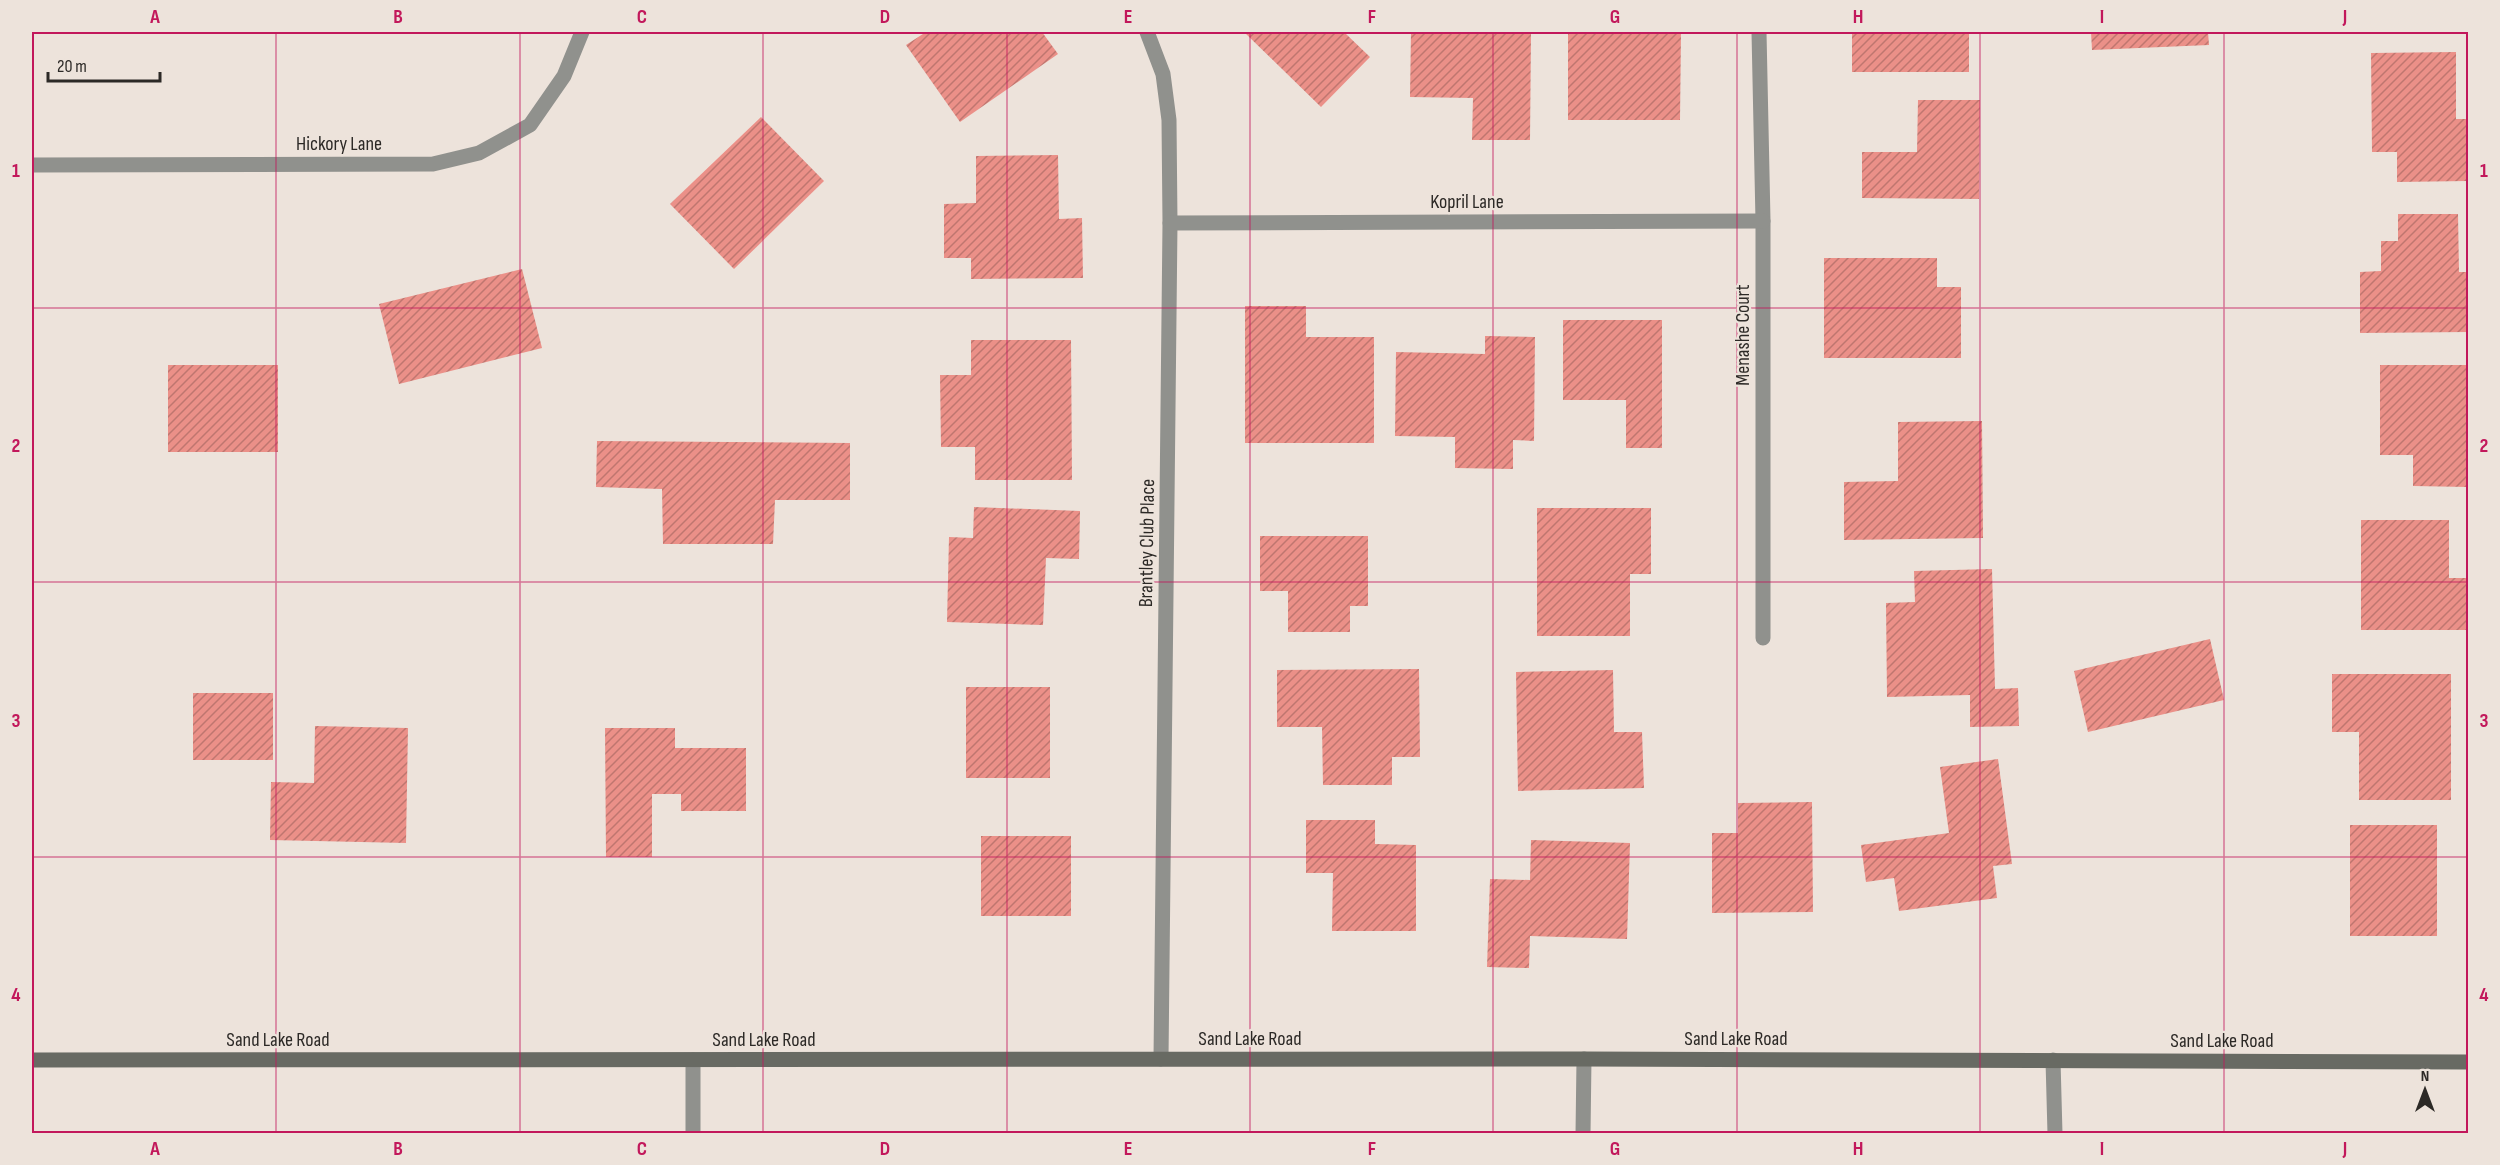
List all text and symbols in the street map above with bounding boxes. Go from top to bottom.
text: A [149,5,160,29]
text: B [393,5,403,29]
text: C [637,5,647,29]
text: D [880,5,890,29]
text: E [1124,5,1132,29]
text: F [1368,5,1376,29]
text: G [1610,5,1620,29]
text: H [1853,5,1863,29]
text: I [2100,5,2104,29]
text: J [2342,5,2347,29]
scale bar [48,45,160,83]
text: 20 m [57,56,87,77]
street label: Hickory Lane [296,132,382,156]
text: 1 [12,159,20,183]
text: 1 [2480,159,2488,183]
street label: Kopril Lane [1430,190,1504,214]
street label: Menashe Court [1731,284,1755,386]
text: 2 [12,434,20,458]
text: 2 [2480,434,2488,458]
street label: Brantley Club Place [1134,479,1160,607]
text: 3 [12,709,21,733]
text: 3 [2480,709,2489,733]
text: 4 [11,983,21,1007]
text: 4 [2479,983,2489,1007]
street label: Sand Lake Road [1198,1027,1302,1051]
street label: Sand Lake Road [1684,1027,1788,1051]
street label: Sand Lake Road [226,1028,330,1052]
street label: Sand Lake Road [712,1028,816,1052]
street label: Sand Lake Road [2170,1029,2274,1053]
north arrow [2395,1060,2455,1120]
text: N [2421,1067,2429,1086]
text: A [149,1137,160,1161]
text: B [393,1137,403,1161]
text: C [637,1137,647,1161]
text: D [880,1137,890,1161]
text: E [1124,1137,1132,1161]
text: F [1368,1137,1376,1161]
text: G [1610,1137,1620,1161]
text: H [1853,1137,1863,1161]
text: I [2100,1137,2104,1161]
text: J [2342,1137,2347,1161]

